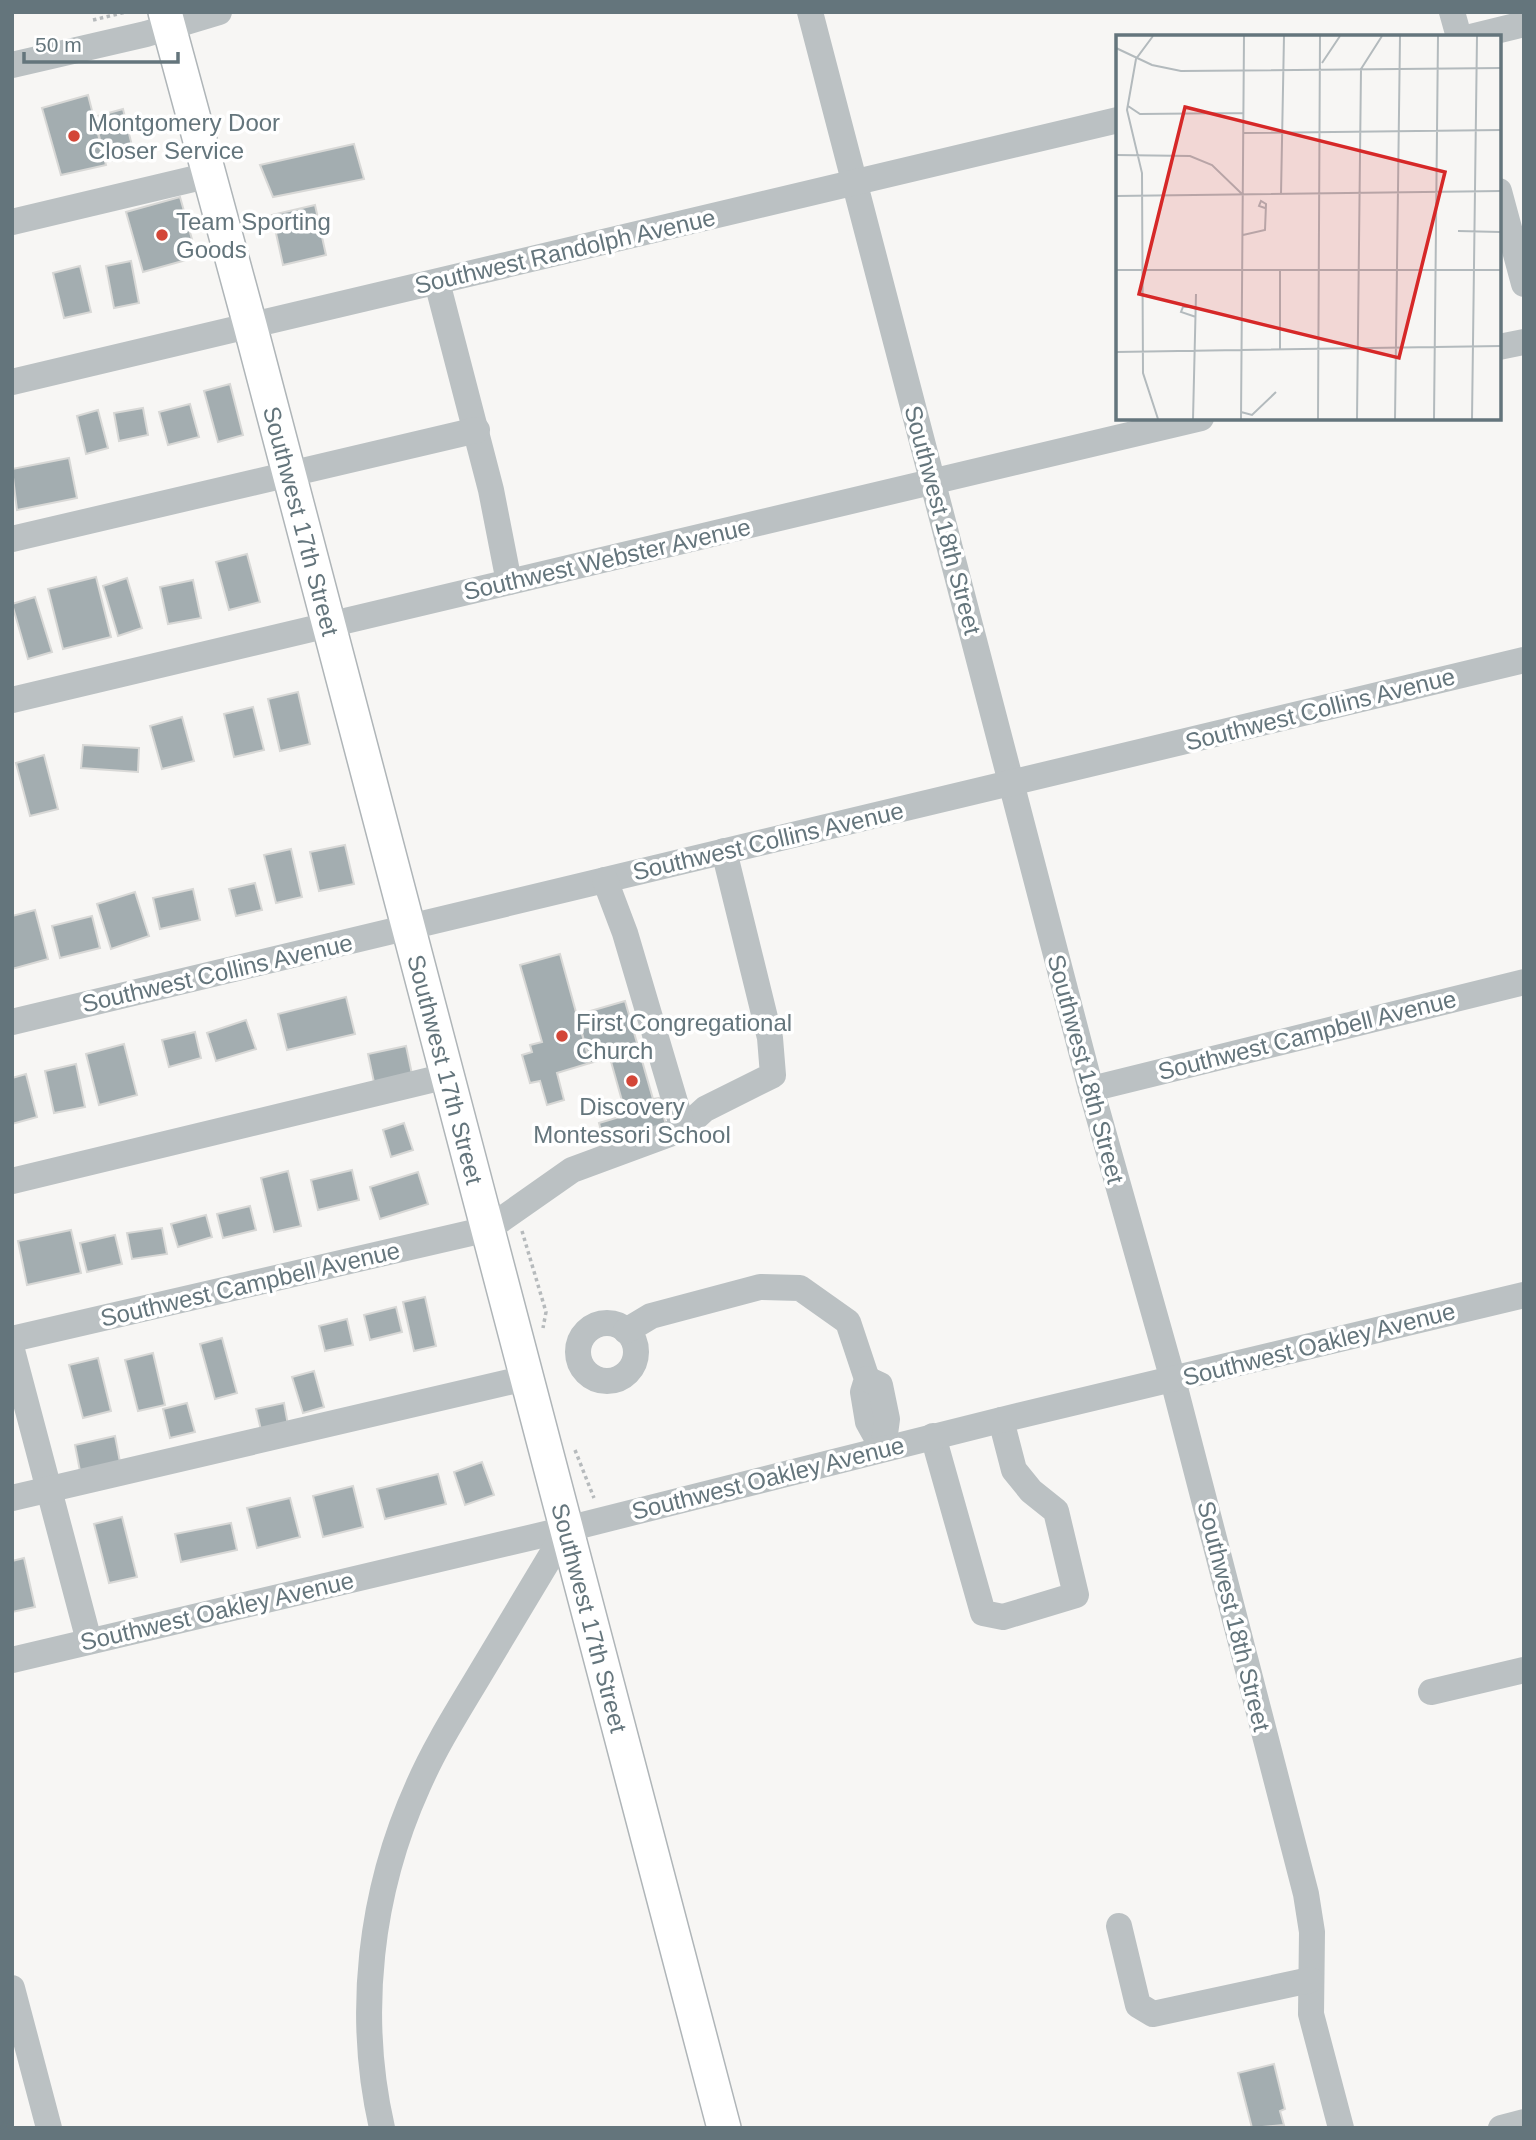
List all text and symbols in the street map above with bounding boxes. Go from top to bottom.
scale bar [24,21,178,65]
text: 50 m [35,33,82,56]
inset map [1116,35,1501,420]
place label: Montgomery Door Closer Service [88,109,280,164]
marker: Montgomery Door Closer Service [66,128,82,144]
street label: Southwest Randolph Avenue [412,203,718,299]
place label: Team Sporting Goods [176,208,331,263]
marker: Team Sporting Goods [154,227,170,243]
street label: Southwest 18th Street [899,402,987,638]
street label: Southwest 17th Street [258,403,345,639]
street label: Southwest Webster Avenue [461,513,753,605]
street label: Southwest Collins Avenue [1182,662,1458,756]
street label: Southwest Collins Avenue [630,797,906,885]
street label: Southwest Collins Avenue [79,929,355,1017]
street label: Southwest 18th Street [1042,951,1130,1187]
street label: Southwest 17th Street [403,952,489,1187]
street label: Southwest Campbell Avenue [1155,985,1459,1085]
place label: First Congregational Church [576,1009,792,1064]
marker: First Congregational Church [554,1028,570,1044]
marker: Discovery Montessori School [624,1073,640,1089]
place label: Discovery Montessori School [533,1093,731,1148]
street label: Southwest Campbell Avenue [98,1236,402,1332]
street label: Southwest Oakley Avenue [1180,1297,1458,1391]
street label: Southwest Oakley Avenue [629,1431,907,1525]
street label: Southwest 18th Street [1192,1498,1276,1734]
street label: Southwest 17th Street [547,1500,633,1736]
street label: Southwest Oakley Avenue [78,1566,356,1656]

